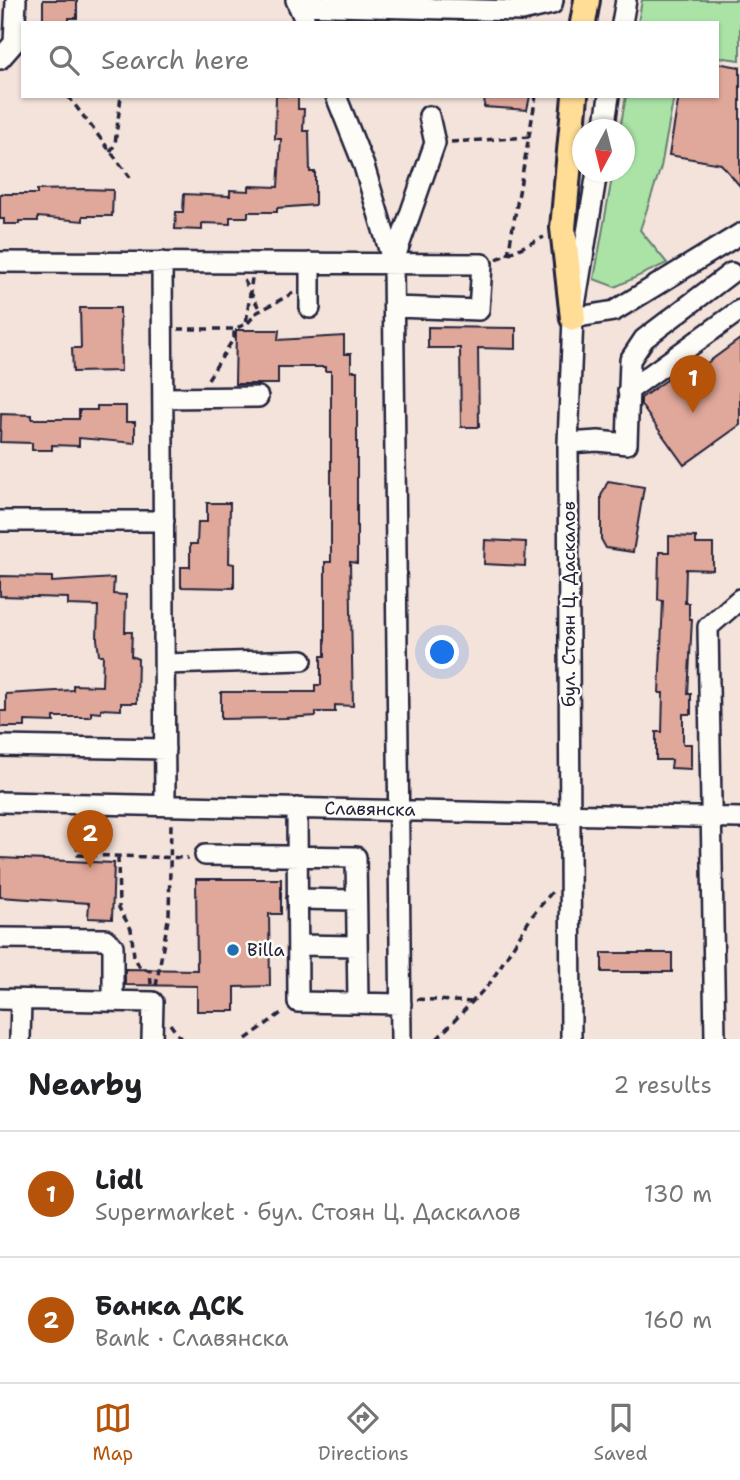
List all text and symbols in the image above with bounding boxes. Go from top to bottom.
search box [21,21,719,98]
icon: search [45,41,83,79]
text: Search here [101,42,250,77]
north arrow [572,119,635,182]
pin: 1 [670,355,716,413]
street label: бул. Стоян Ц. Даскалов [557,501,581,707]
your location [425,635,459,669]
street label: Славянска [324,796,416,822]
pin: 2 [67,810,113,868]
place label: Billa [247,938,285,962]
marker: Billa [225,942,241,958]
text: Nearby [28,1064,143,1105]
text: 2 results [613,1070,712,1100]
text: Lidl [95,1162,143,1197]
text: 1 [46,1179,56,1209]
text: 130 m [644,1179,712,1209]
text: Supermarket · бул. Стоян Ц. Даскалов [95,1197,521,1227]
text: Банка ДСК [95,1288,243,1323]
text: 2 [43,1305,59,1335]
text: 160 m [644,1305,712,1335]
text: Bank · Славянска [95,1323,289,1353]
tab: Map [92,1399,133,1466]
tab: Directions [318,1399,409,1466]
tab: Saved [594,1399,648,1466]

